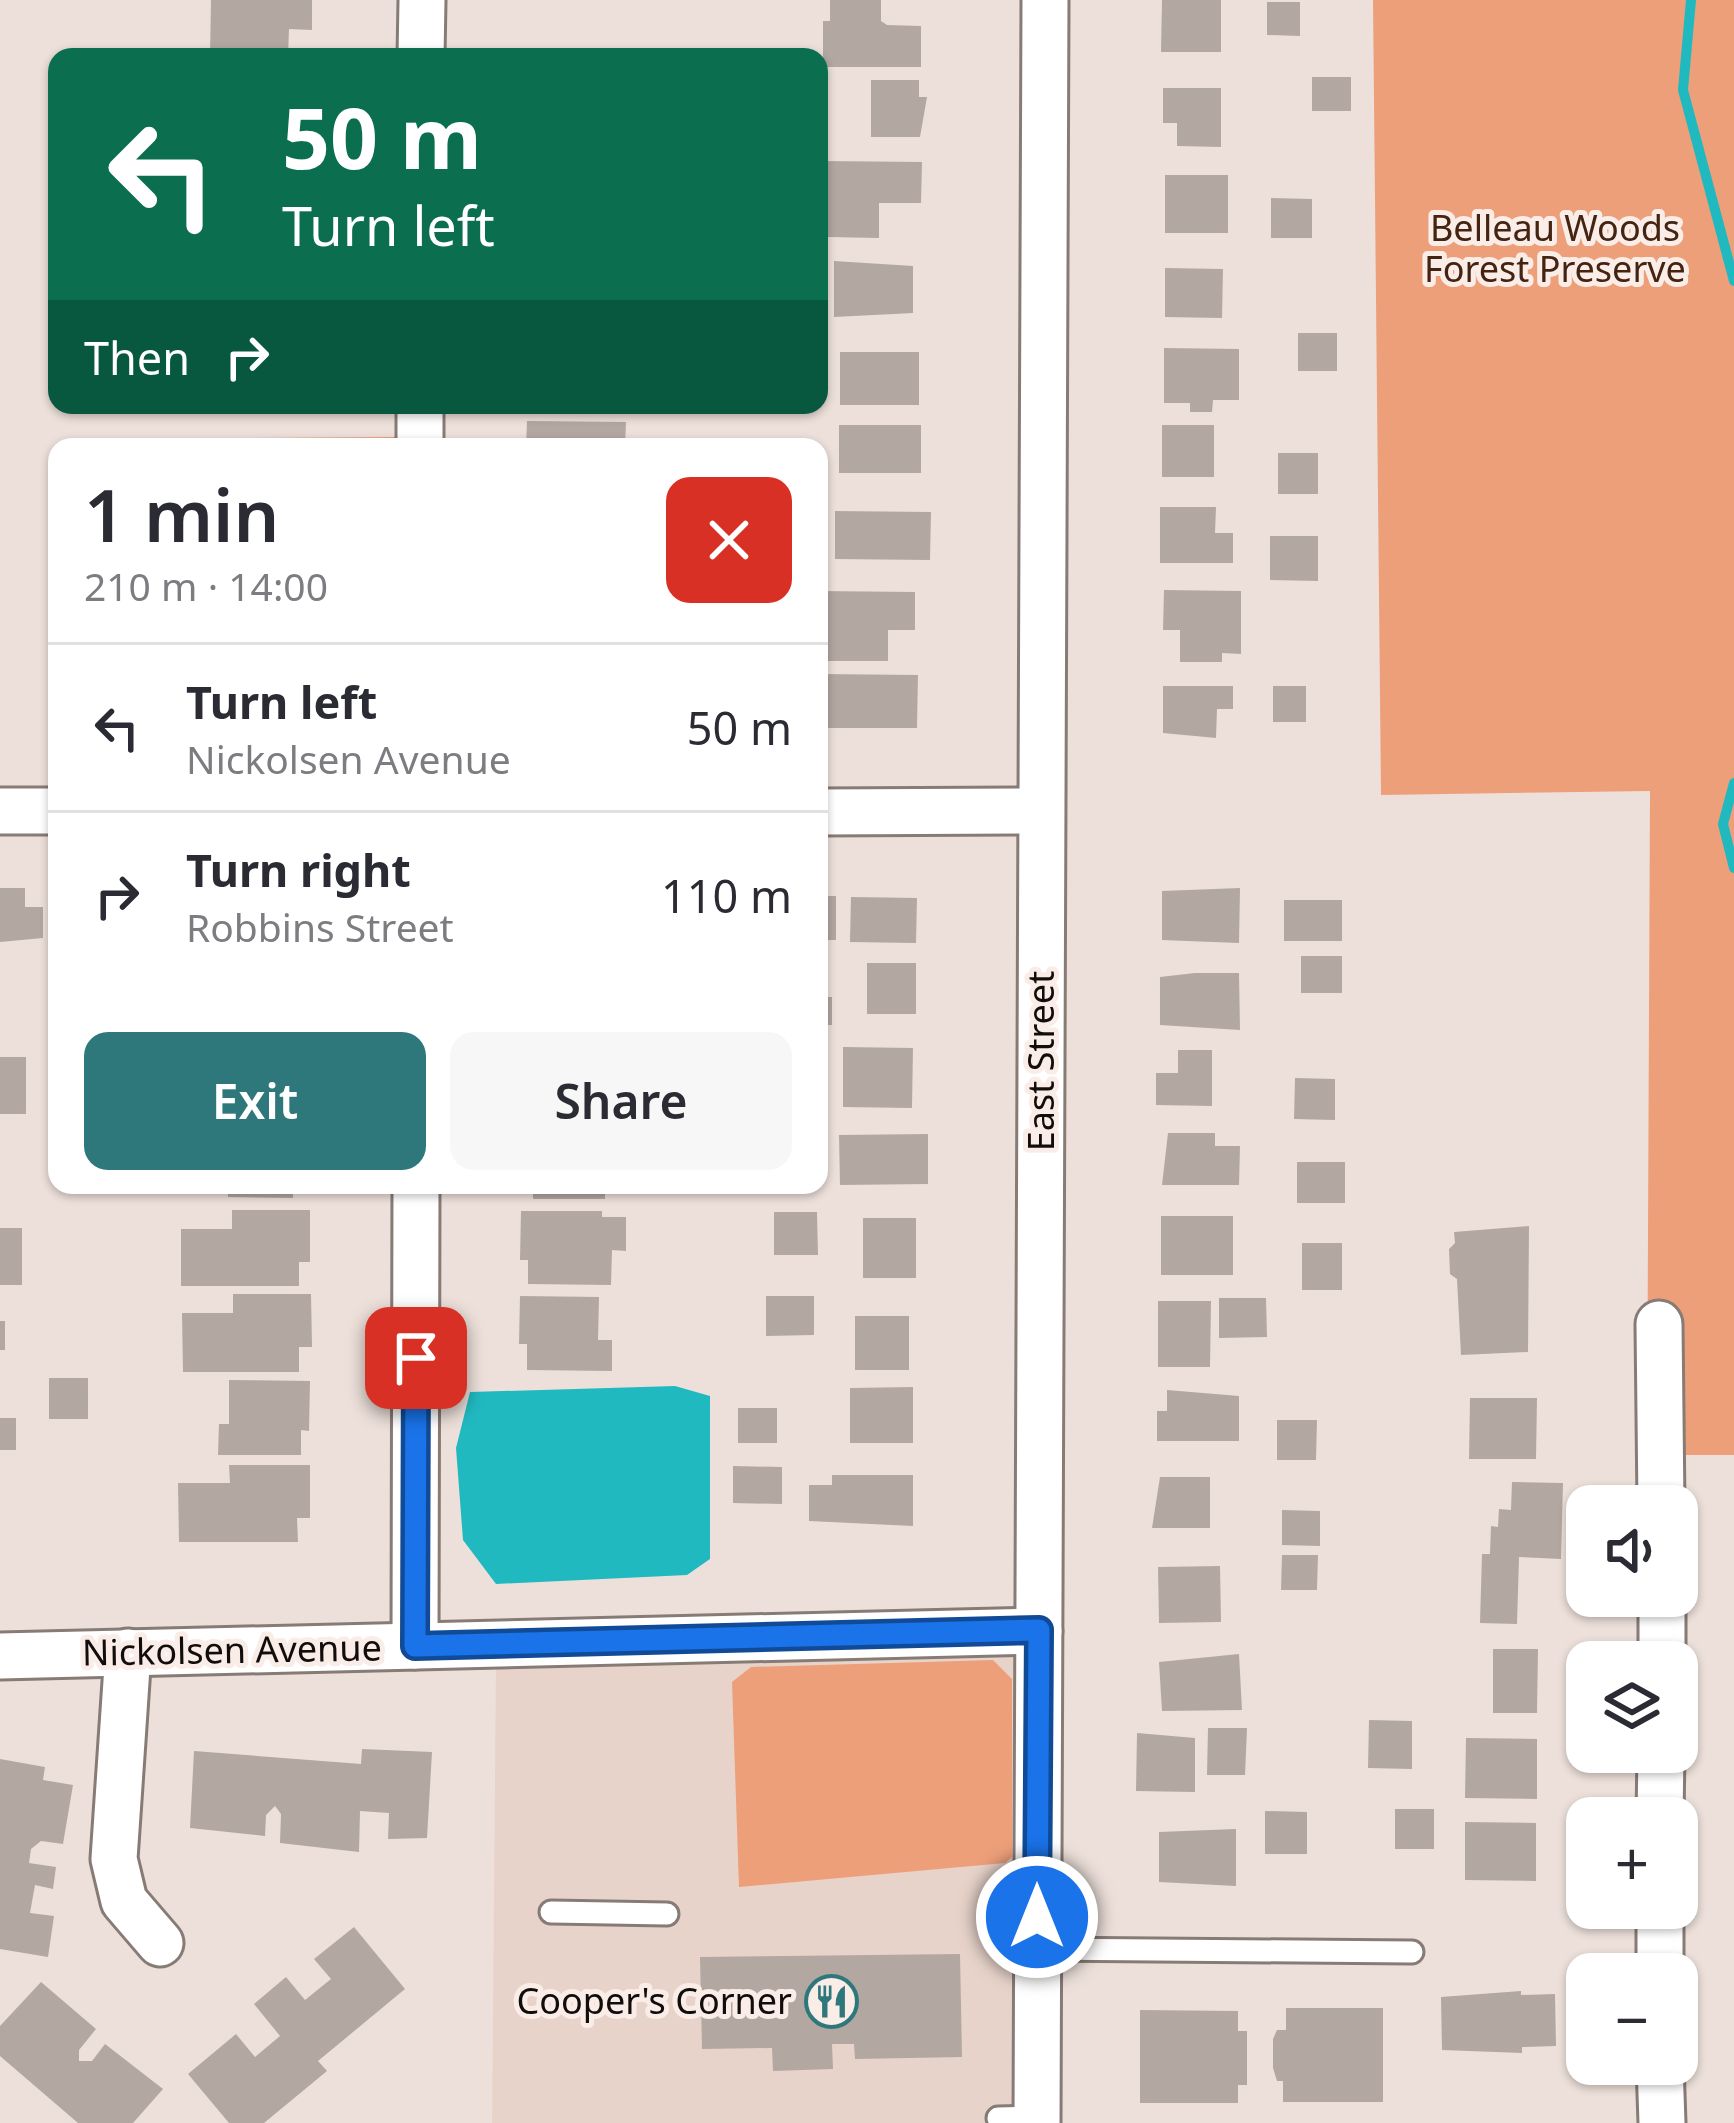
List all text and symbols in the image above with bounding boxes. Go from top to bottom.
text: 50 m [282,79,482,194]
icon: left [84,96,240,252]
text: Turn left [282,188,495,262]
park label: Belleau Woods Forest Preserve [1424,203,1686,293]
icon: right [214,324,280,390]
text: Then [84,327,190,388]
text: 1 min [84,465,279,563]
button: close [666,477,792,603]
text: 210 m · 14:00 [84,559,328,612]
text: Turn left [186,671,377,732]
icon: left [84,695,150,761]
text: 50 m [687,697,792,758]
text: Nickolsen Avenue [186,732,511,785]
text: Turn right [186,839,411,900]
icon: right [84,863,150,929]
text: 110 m [661,865,792,926]
text: Robbins Street [186,900,454,953]
street label: East Street [1016,971,1065,1151]
button: Exit [84,1032,426,1170]
button: Share [450,1032,792,1170]
pin [365,1307,467,1409]
icon: arrive [383,1325,449,1391]
map controls [1566,1485,1698,2085]
button: sound [1566,1485,1698,1617]
street label: Nickolsen Avenue [82,1622,382,1677]
button: layers [1566,1641,1698,1773]
button: + [1566,1797,1698,1929]
position arrow [974,1854,1100,1980]
button: − [1566,1953,1698,2085]
restaurant icon: Cooper's Corner [803,1973,859,2029]
place label: Cooper's Corner [516,1976,792,2025]

